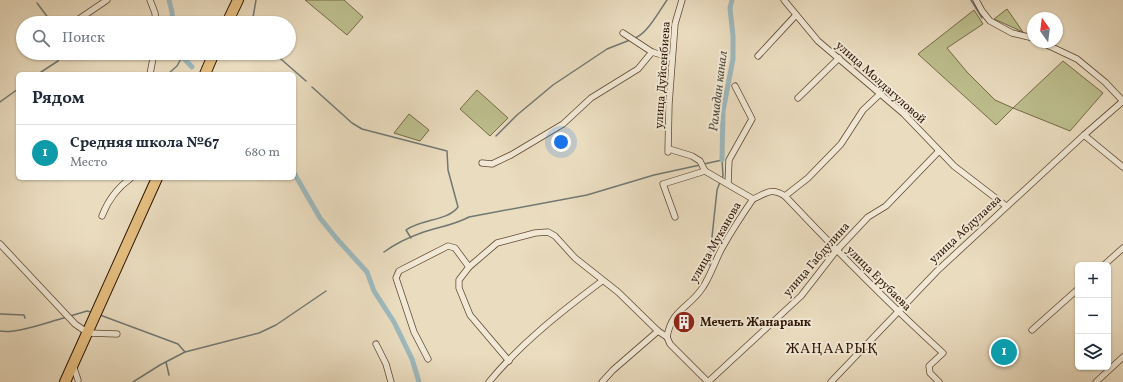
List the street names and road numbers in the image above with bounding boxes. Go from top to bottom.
street label: улица Дуйсенбиева [651,21,675,129]
street label: улица Молдагуловой [832,38,929,128]
street label: улица Абдулаева [926,192,1005,268]
street label: улица Муканова [686,199,746,286]
street label: улица Габдулина [780,219,854,300]
street label: улица Ерубаева [842,243,914,315]

